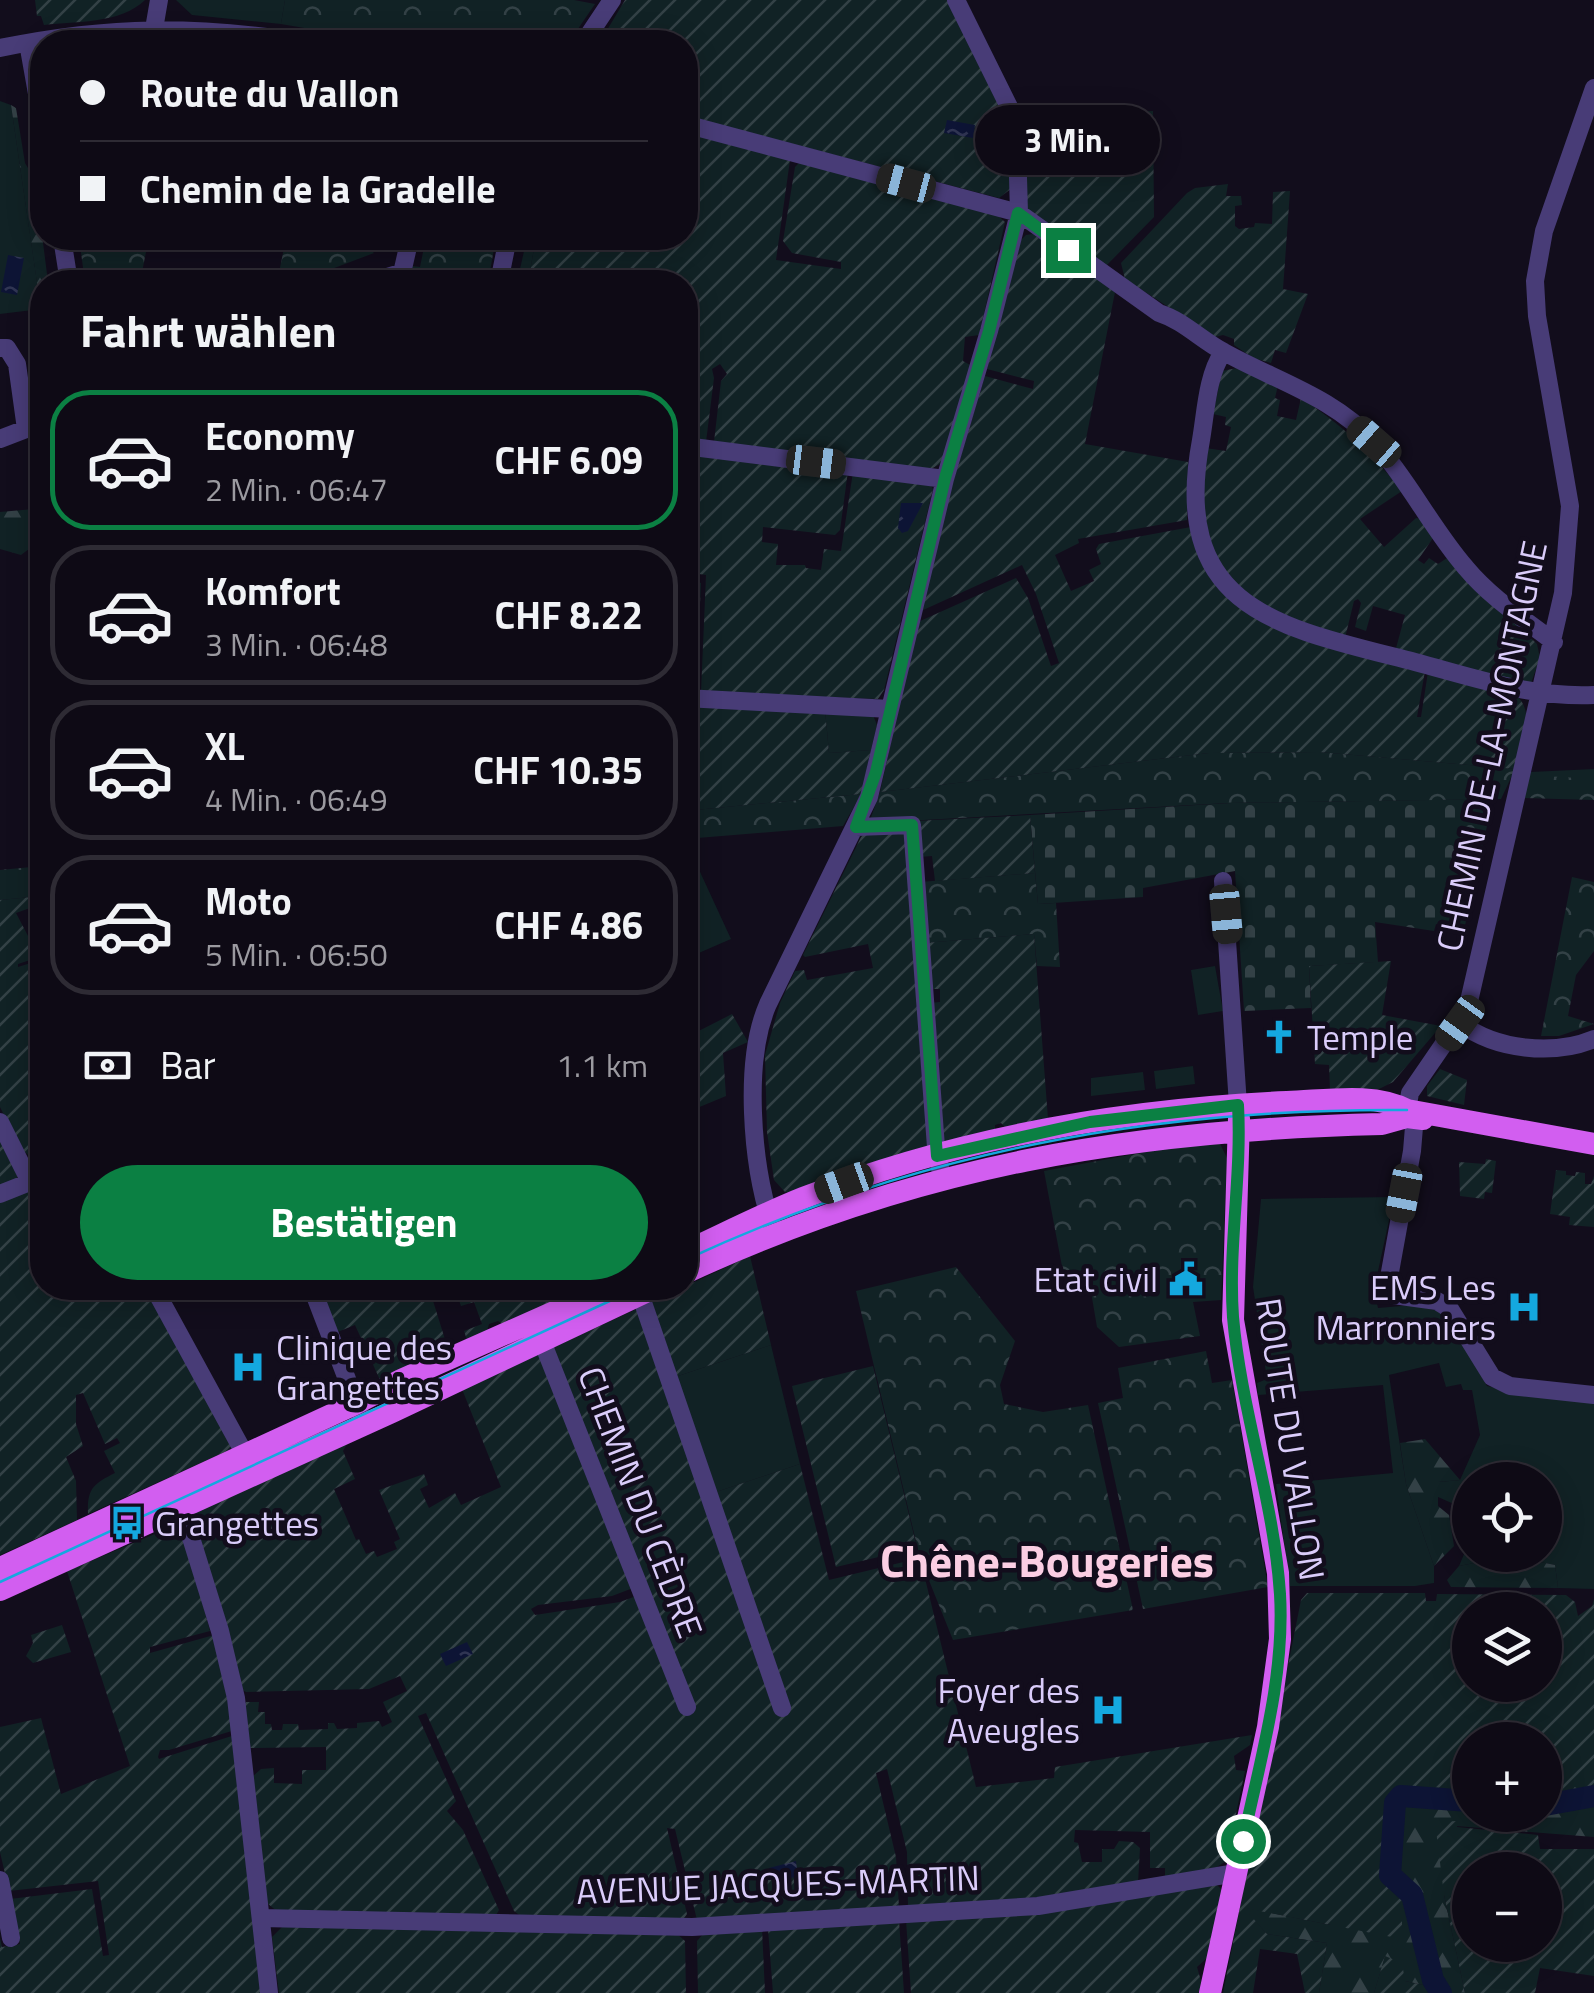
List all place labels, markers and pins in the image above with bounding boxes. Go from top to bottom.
place label: Temple [1307,1010,1413,1064]
church icon: Temple [1260,1018,1298,1056]
place label: Etat civil [1034,1252,1158,1306]
public building icon: Etat civil [1167,1260,1205,1298]
place label: EMS Les Marronniers [1315,1260,1496,1354]
hospital icon: EMS Les Marronniers [1505,1288,1543,1326]
place label: Clinique des Grangettes [276,1320,452,1414]
hospital icon: Clinique des Grangettes [229,1348,267,1386]
place label: Grangettes [155,1496,319,1550]
bus stop icon: Grangettes [108,1504,146,1542]
place label: Foyer des Aveugles [938,1663,1080,1757]
hospital icon: Foyer des Aveugles [1089,1691,1127,1729]

